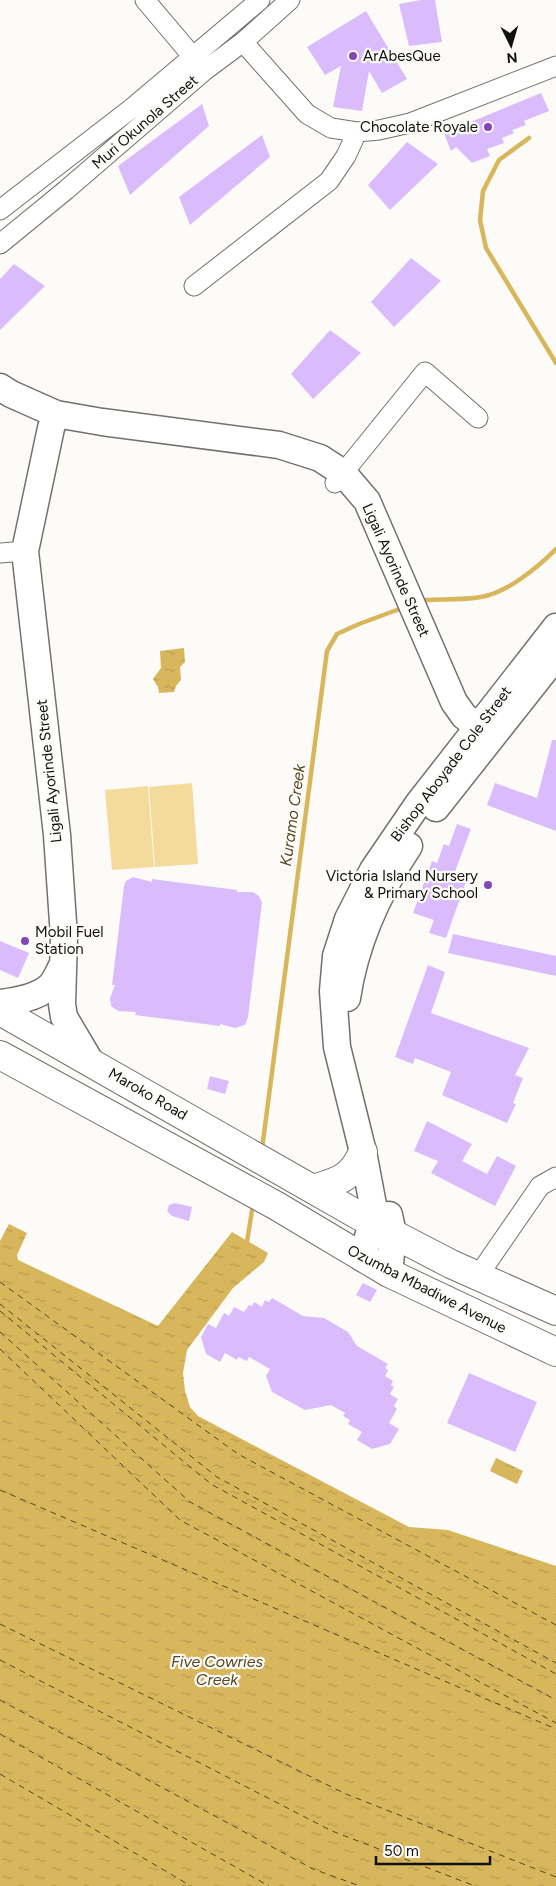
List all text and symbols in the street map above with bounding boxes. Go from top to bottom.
north arrow [486,20,536,70]
place label: ArAbesQue [363,47,441,65]
text: N [506,49,518,66]
marker: ArAbesQue [347,50,359,62]
street label: Muri Okunola Street [88,71,202,173]
place label: Chocolate Royale [360,118,478,136]
marker: Chocolate Royale [482,121,494,133]
street label: Ligali Ayorinde Street [358,500,434,640]
street label: Bishop Aboyade Cole Street [387,683,515,845]
street label: Ligali Ayorinde Street [32,698,65,844]
water label: Kuramo Creek [276,762,309,867]
place label: Victoria Island Nursery & Primary School [326,867,478,902]
marker: Victoria Island Nursery & Primary School [482,879,494,891]
place label: Mobil Fuel Station [35,923,104,958]
marker: Mobil Fuel Station [19,935,31,947]
street label: Maroko Road [105,1064,191,1124]
street label: Ozumba Mbadiwe Avenue [345,1241,509,1337]
water label: Five Cowries Creek [171,1652,263,1689]
scale bar [376,1834,490,1866]
text: 50 m [384,1842,419,1860]

